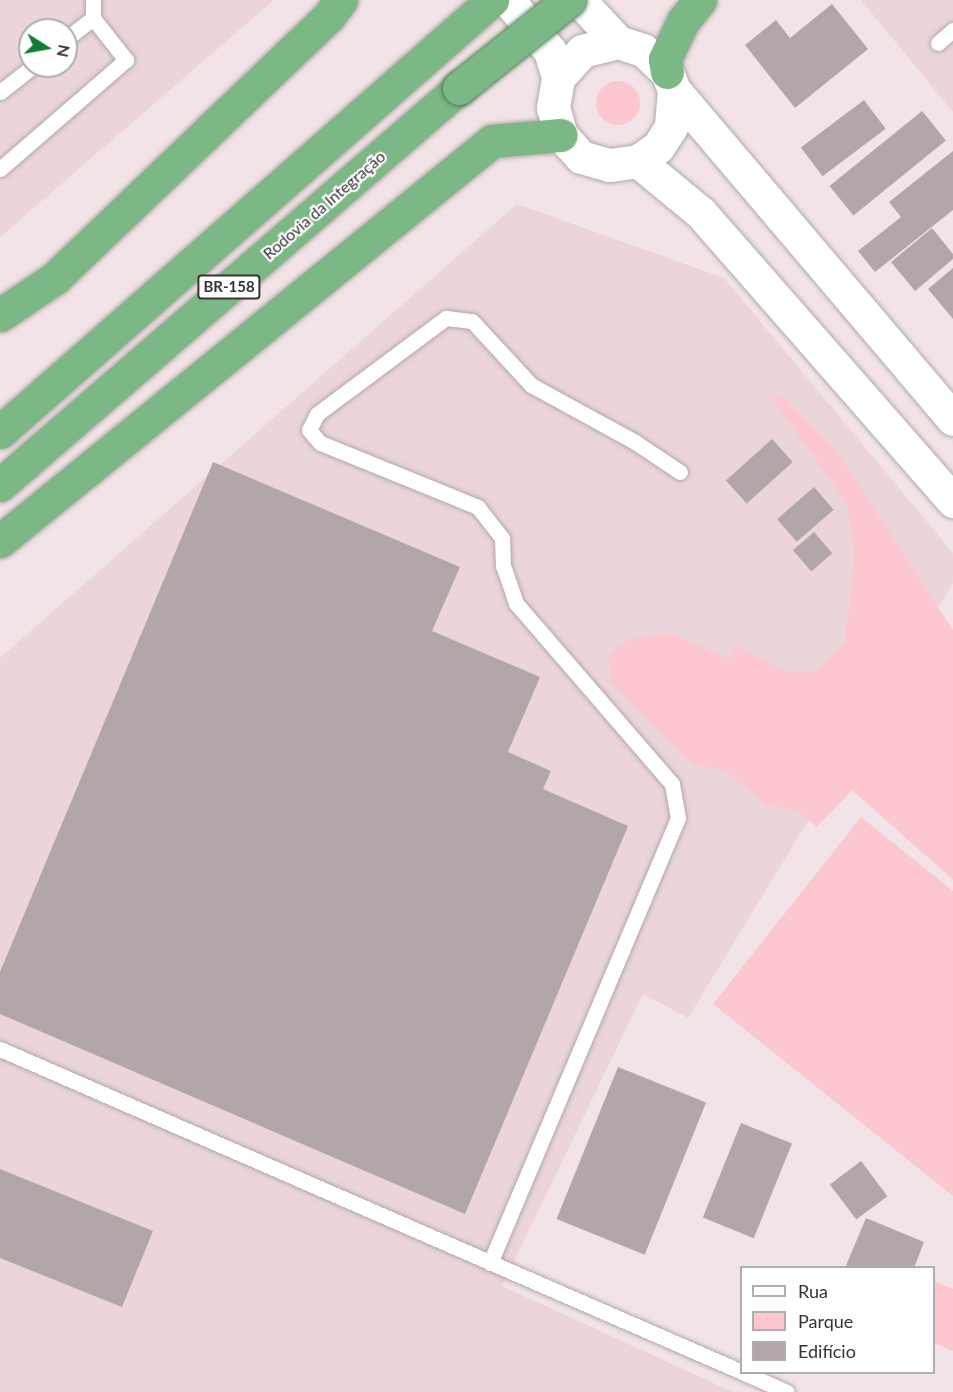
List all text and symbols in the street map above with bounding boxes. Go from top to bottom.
north arrow [18,18,78,78]
text: N [54,43,75,59]
street label: Rodovia da Integração [259,147,389,263]
road number: BR-158 [196,275,262,299]
legend [740,1266,935,1374]
text: Rua [798,1280,828,1302]
text: Parque [798,1310,853,1332]
text: Edifício [798,1340,856,1362]

